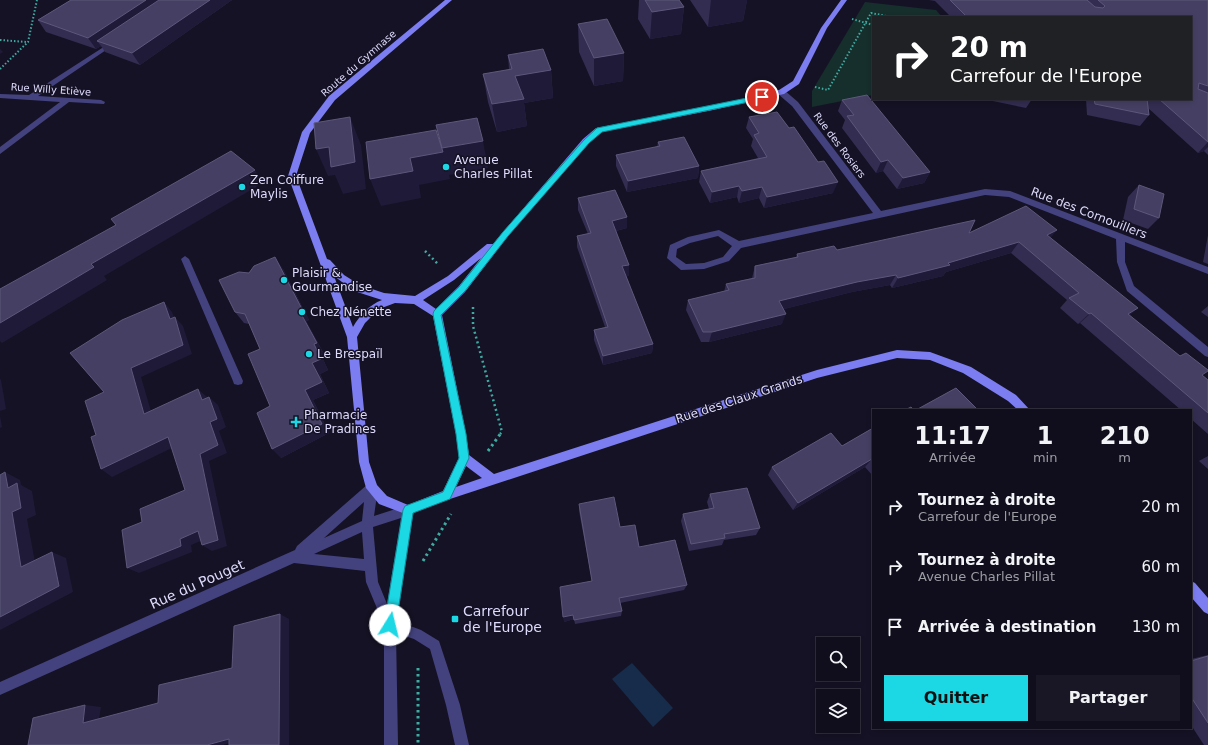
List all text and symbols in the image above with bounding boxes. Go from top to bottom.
street label: Route du Gymnase [319,28,398,99]
text: 20 m [950,31,1028,64]
icon: right [884,32,936,84]
text: Carrefour de l'Europe [950,65,1142,86]
pin [745,80,779,114]
street label: Rue Willy Etiève [10,81,92,98]
icon: arrive [751,86,773,108]
street label: Rue des Rosiers [811,110,868,180]
place label: Avenue Charles Pillat [454,153,532,181]
marker: Avenue Charles Pillat [441,162,451,172]
place label: Zen Coiffure Maylis [250,173,324,201]
marker: Zen Coiffure Maylis [237,182,247,192]
street label: Rue des Cornouillers [1029,184,1149,242]
place label: Plaisir & Gourmandise [292,266,372,294]
marker: Plaisir & Gourmandise [279,275,289,285]
place label: Chez Nénette [310,305,392,319]
marker: Chez Nénette [297,307,307,317]
place label: Le Brespaïl [317,347,383,361]
marker: Le Brespaïl [304,349,314,359]
street label: Rue des Claux Grands [674,372,804,426]
place label: Pharmacie De Pradines [304,408,376,436]
marker: Pharmacie De Pradines [291,417,301,427]
text: 11:17 [914,422,991,450]
text: 1 [1037,422,1053,450]
text: 210 [1100,422,1150,450]
text: Arrivée [929,450,976,465]
text: min [1033,450,1057,465]
text: m [1118,450,1131,465]
text: Tournez à droite [918,491,1056,509]
icon: right [884,496,906,518]
text: 20 m [1142,498,1180,516]
text: Carrefour de l'Europe [918,509,1057,524]
text: Tournez à droite [918,551,1056,569]
street label: Rue du Pouget [147,556,247,612]
icon: right [884,556,906,578]
text: 60 m [1142,558,1180,576]
text: Avenue Charles Pillat [918,569,1055,584]
place label: Carrefour de l'Europe [463,603,542,635]
position arrow [369,604,411,646]
marker: Carrefour de l'Europe [450,614,460,624]
icon: arrive [884,616,906,638]
text: Arrivée à destination [918,618,1096,636]
text: 130 m [1132,618,1180,636]
map controls [816,637,860,733]
button: search [816,637,860,681]
button: Quitter [884,675,1028,721]
button: Partager [1036,675,1180,721]
button: layers [816,689,860,733]

